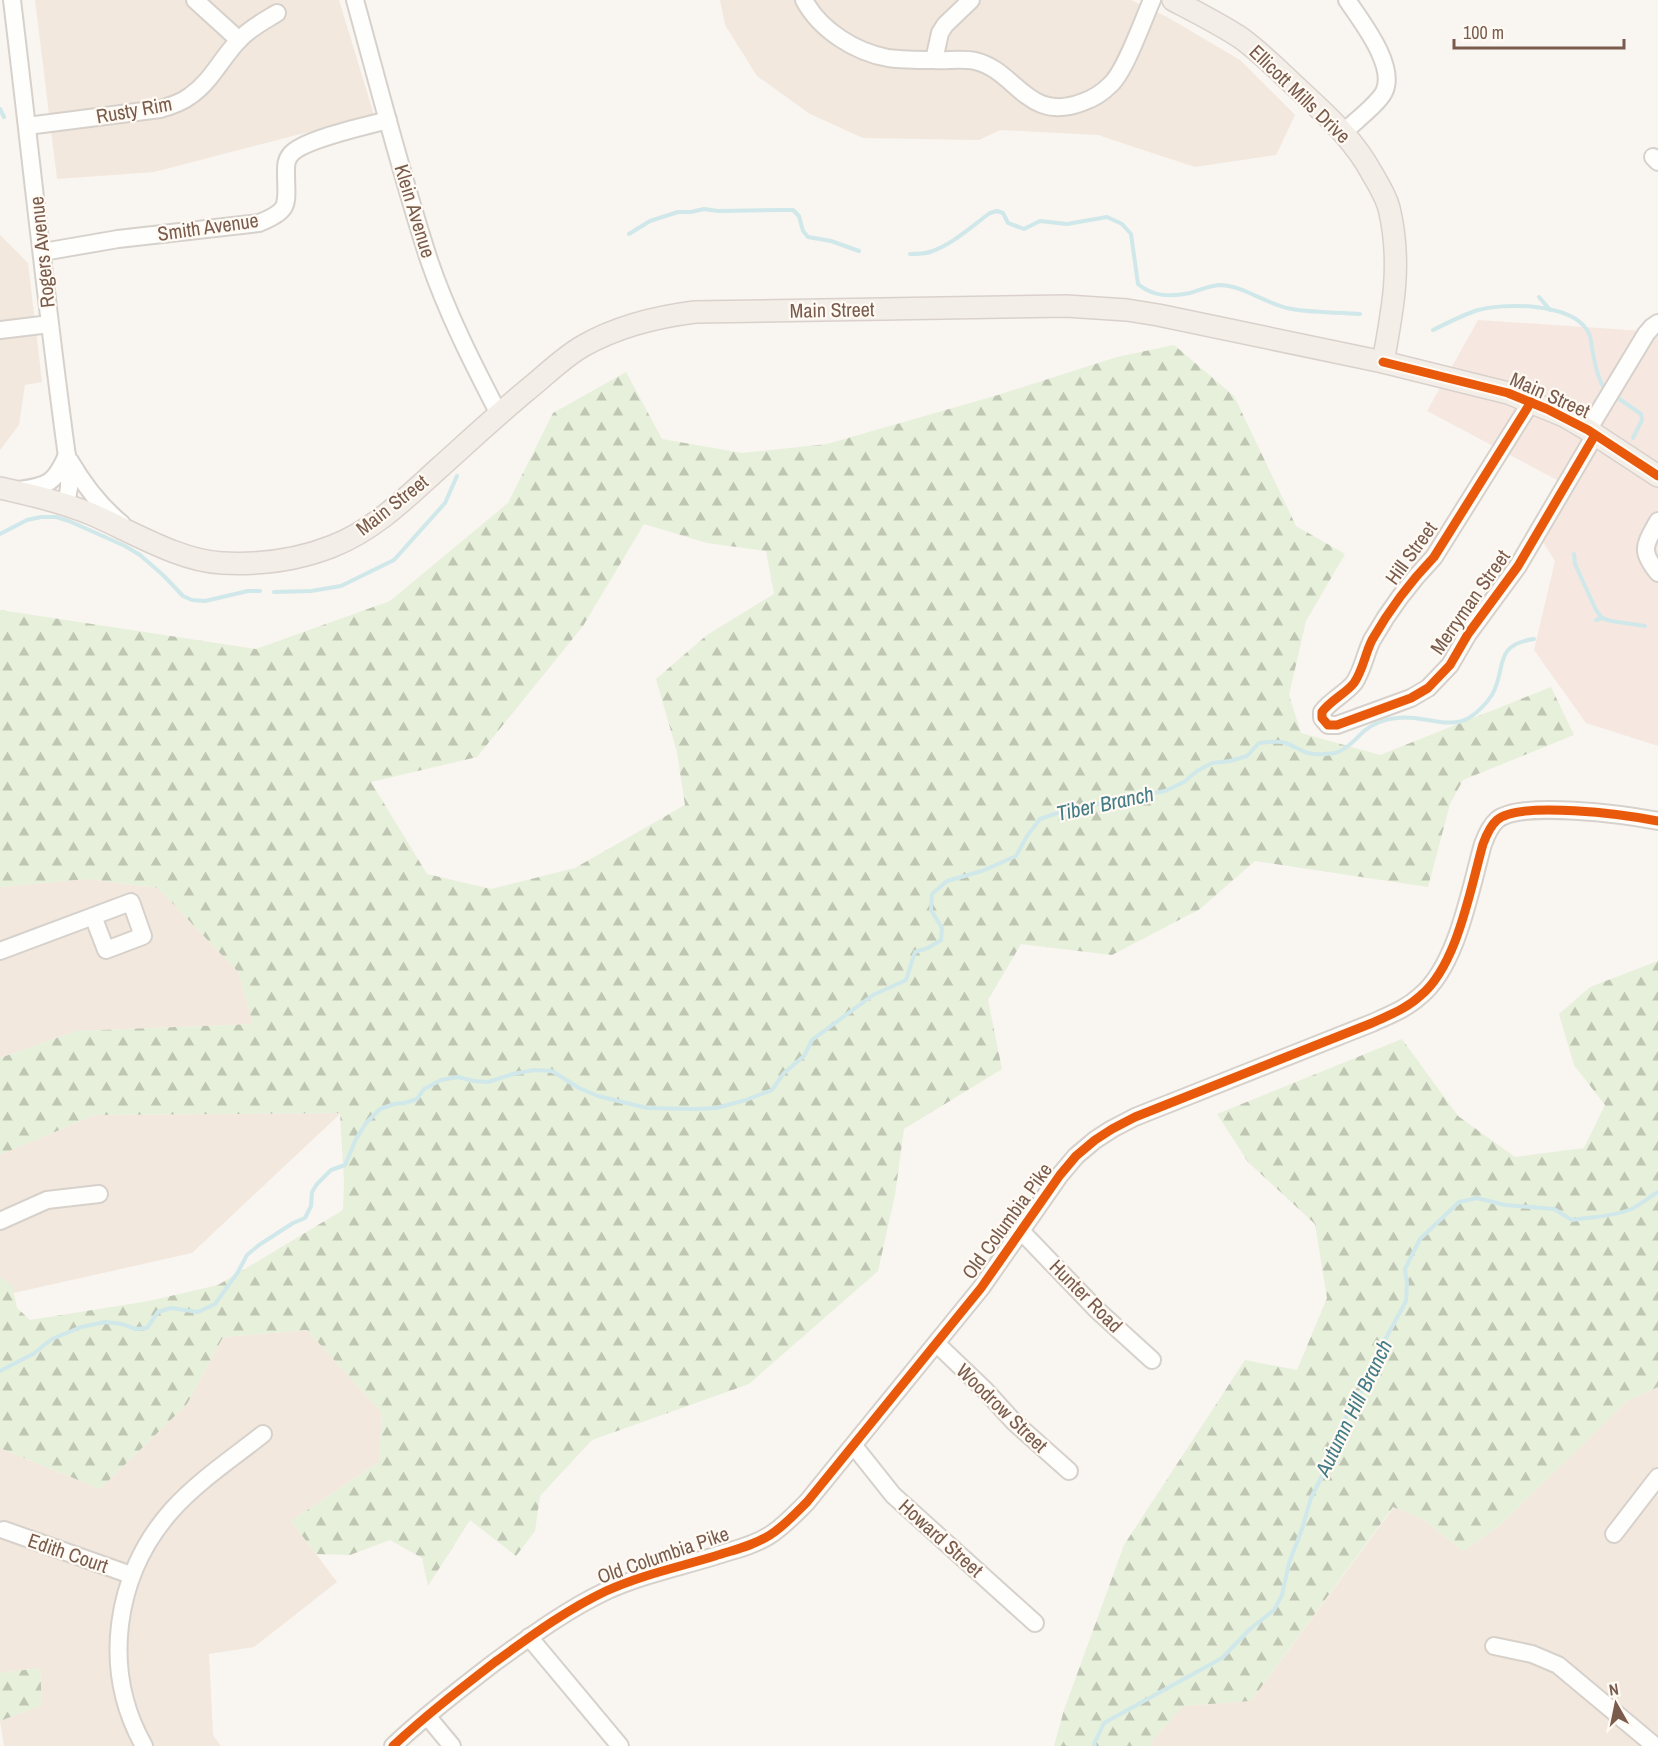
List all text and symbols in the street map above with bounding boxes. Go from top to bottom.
scale bar [1454,12,1624,50]
text: 100 m [1463,20,1504,45]
street label: Ellicott Mills Drive [1244,38,1357,149]
street label: Rusty Rim [94,90,174,129]
street label: Klein Avenue [388,161,442,261]
street label: Rogers Avenue [22,195,61,309]
street label: Smith Avenue [156,206,260,247]
street label: Main Street [789,295,875,324]
street label: Main Street [1506,365,1595,424]
street label: Main Street [350,468,434,541]
street label: Hill Street [1379,515,1443,590]
street label: Merryman Street [1424,544,1516,659]
water label: Tiber Branch [1054,779,1156,828]
street label: Old Columbia Pike [955,1157,1058,1284]
street label: Hunter Road [1044,1253,1129,1338]
water label: Autumn Hill Branch [1308,1335,1399,1482]
street label: Woodrow Street [951,1357,1054,1458]
street label: Howard Street [893,1493,990,1583]
street label: Old Columbia Pike [593,1519,732,1590]
street label: Edith Court [25,1526,112,1579]
north arrow [1586,1674,1646,1734]
text: N [1607,1678,1620,1701]

